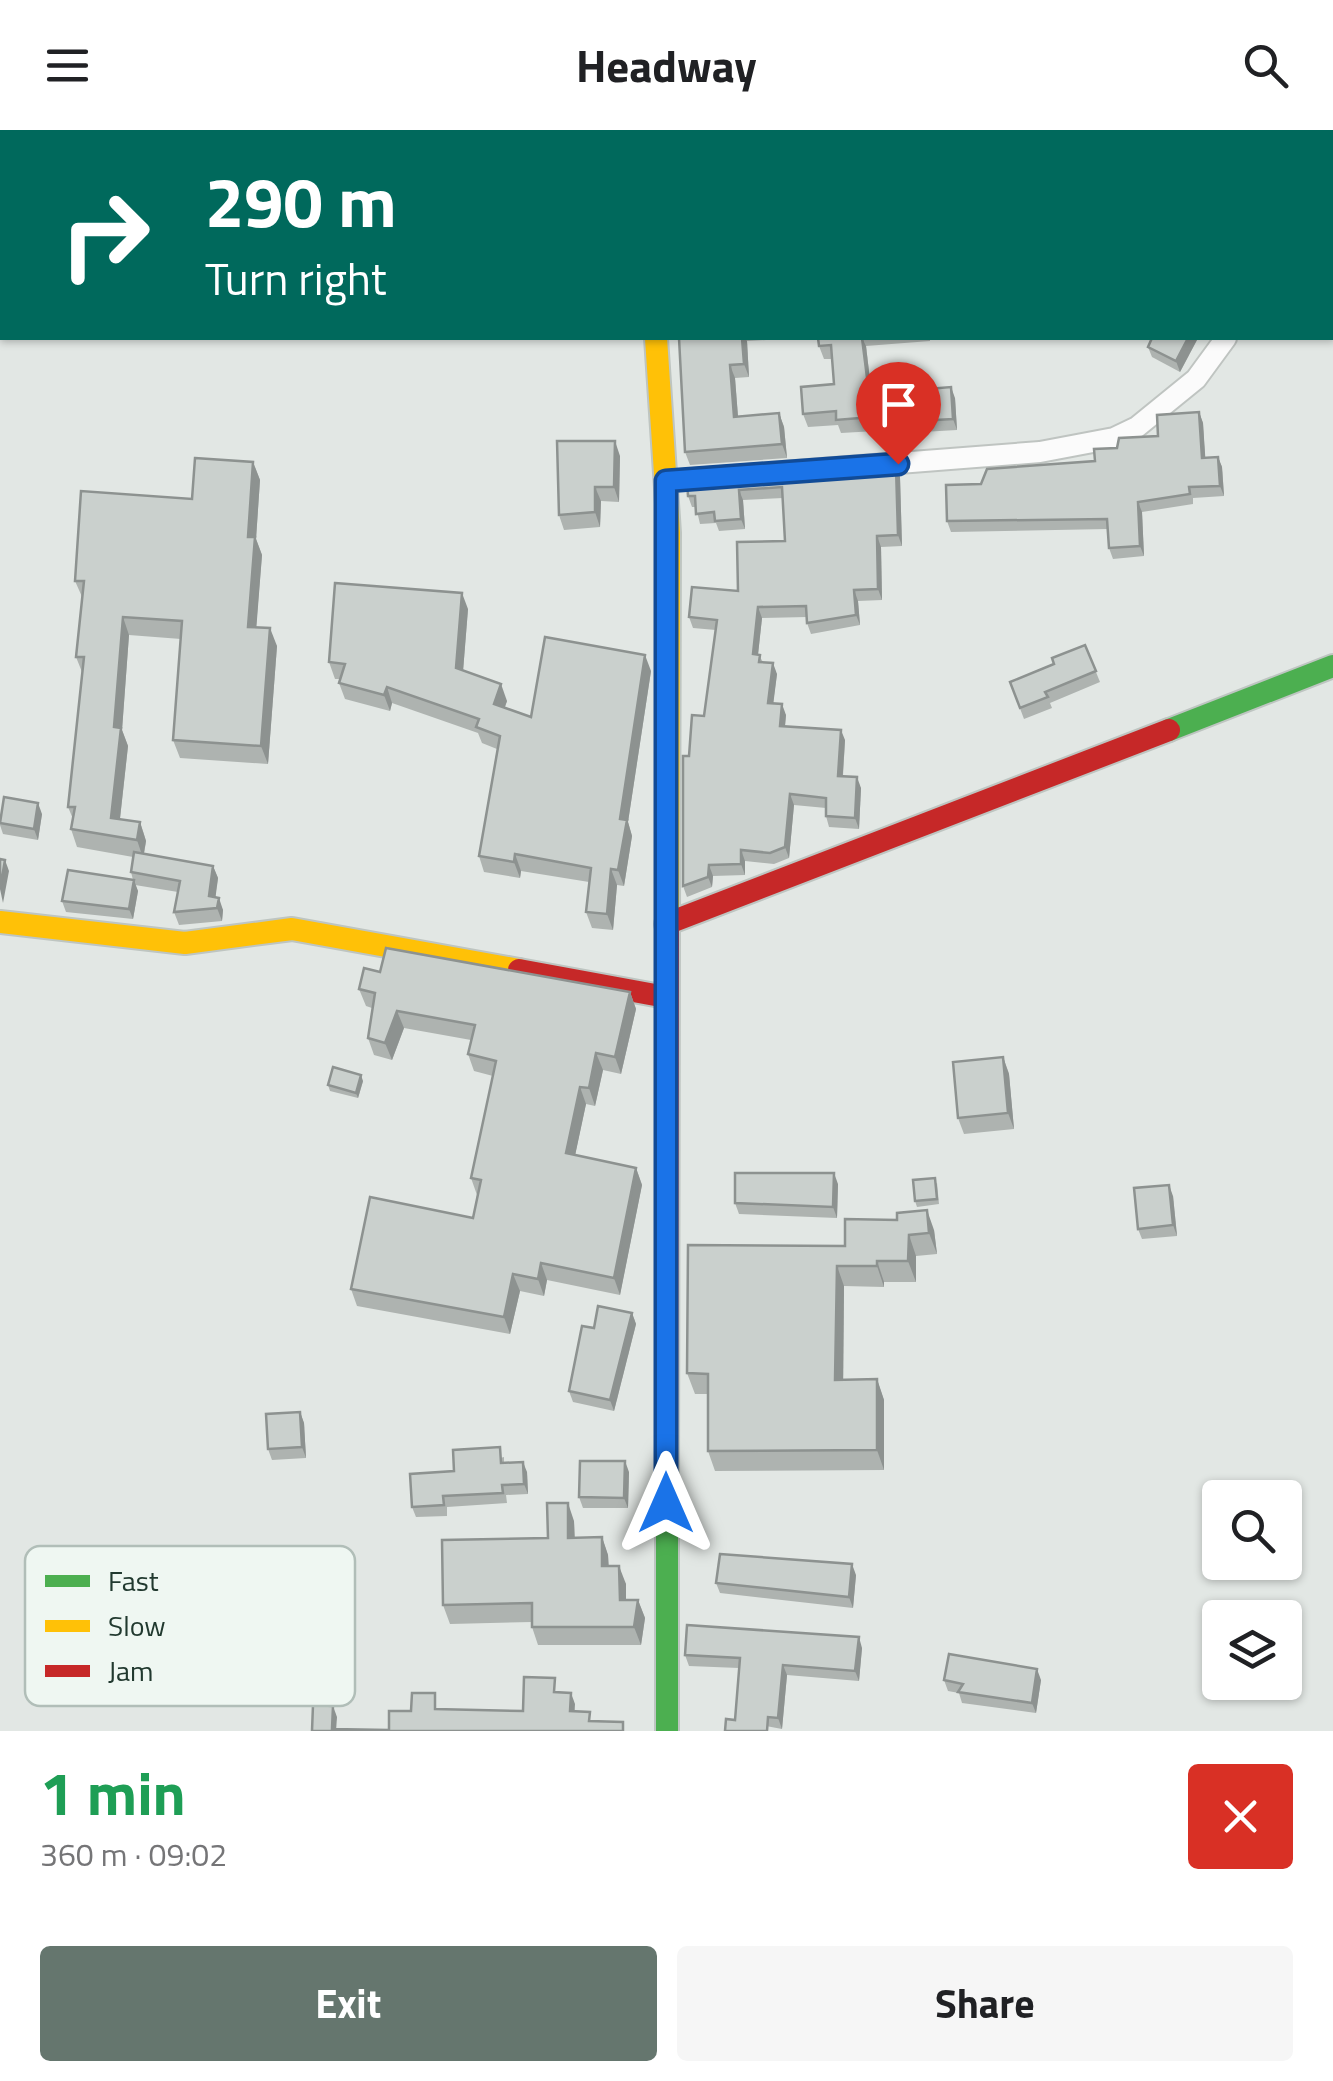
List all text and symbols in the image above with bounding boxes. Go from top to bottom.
text: Headway [576,31,757,99]
icon: menu [40,38,95,93]
icon: search [1238,38,1293,93]
text: 290 m [205,148,397,254]
icon: right [40,170,170,300]
text: Turn right [205,244,387,312]
pin [856,362,941,465]
icon: arrive [871,377,926,432]
position arrow [614,1451,718,1555]
map controls [1202,1480,1302,1700]
button: search [1202,1480,1302,1580]
legend [25,1546,355,1706]
text: Fast [108,1559,159,1602]
button: layers [1202,1600,1302,1700]
text: Slow [108,1604,166,1647]
text: Jam [108,1649,154,1692]
text: 1 min [40,1747,186,1838]
button: close [1188,1764,1293,1869]
text: 360 m · 09:02 [40,1830,227,1878]
button: Exit [40,1946,657,2061]
button: Share [677,1946,1293,2061]

